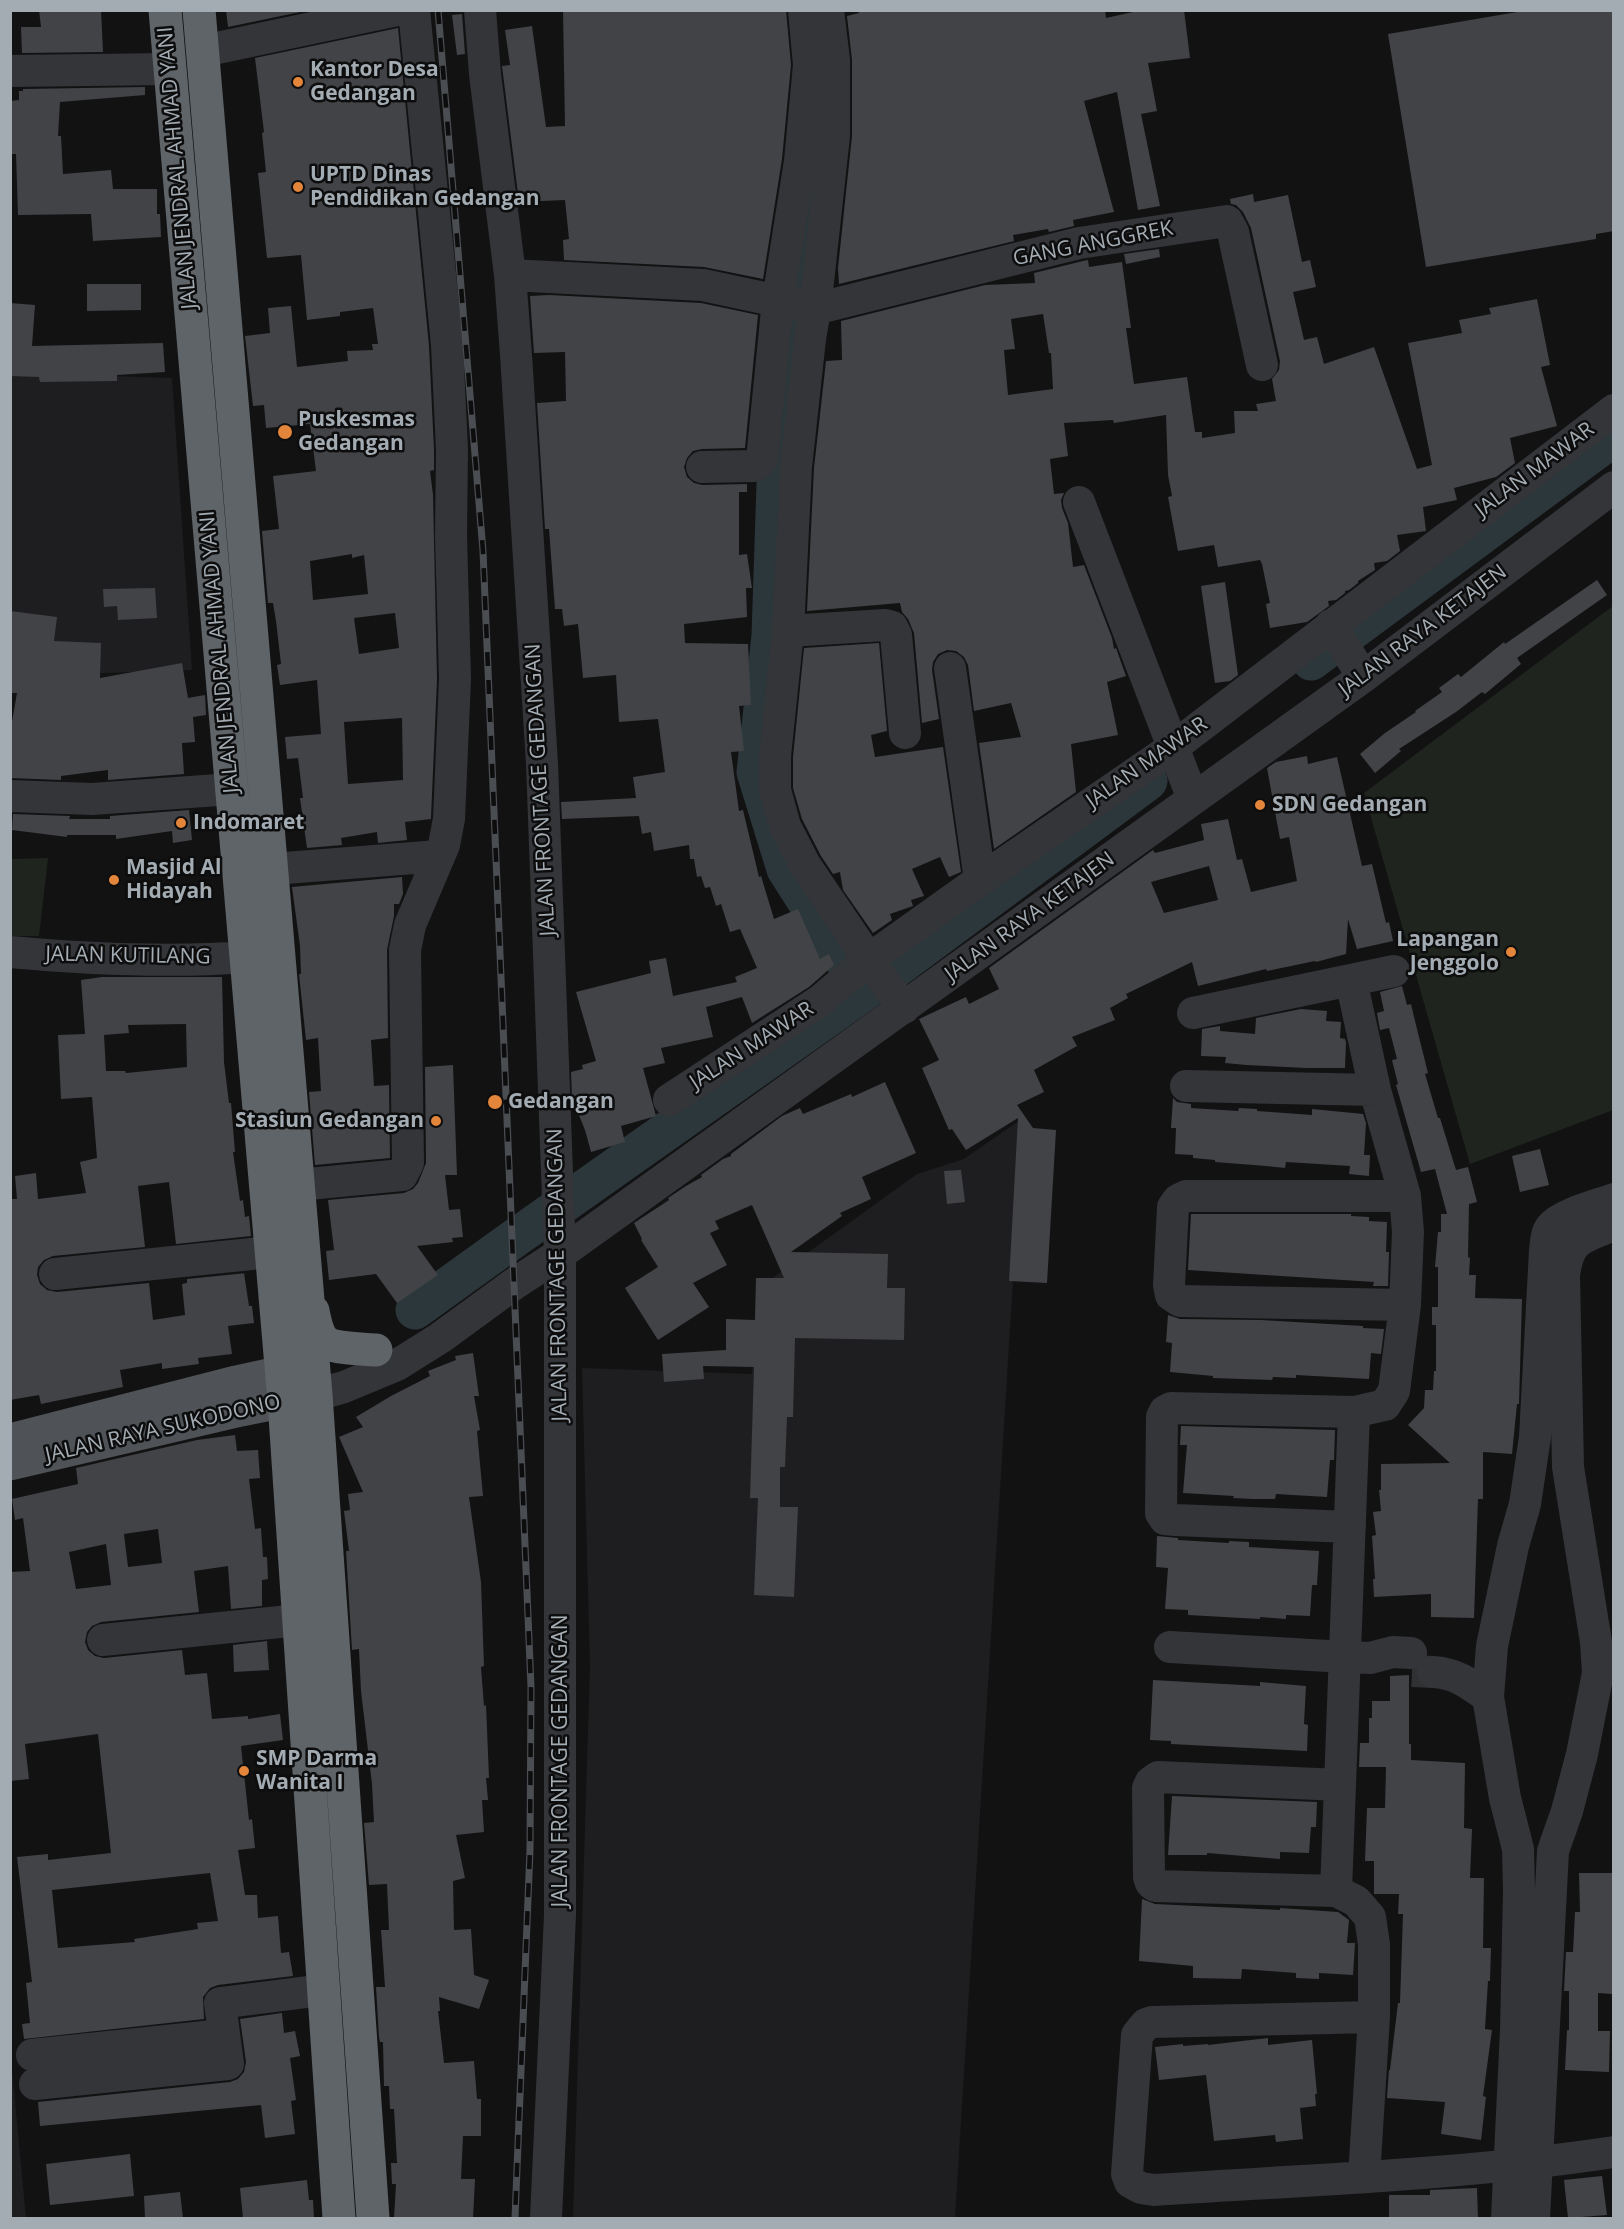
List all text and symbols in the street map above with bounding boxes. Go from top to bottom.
street label: JALAN JENDRAL AHMAD YANI [153,26,203,310]
place label: Kantor Desa Gedangan [310,57,439,107]
marker: Kantor Desa Gedangan [291,75,305,89]
place label: UPTD Dinas Pendidikan Gedangan [310,162,539,212]
marker: UPTD Dinas Pendidikan Gedangan [291,180,305,194]
street label: GANG ANGGREK [1011,216,1175,272]
place label: Puskesmas Gedangan [298,407,415,457]
street label: JALAN MAWAR [1471,417,1599,523]
marker: Puskesmas Gedangan [276,423,294,441]
street label: JALAN JENDRAL AHMAD YANI [195,510,245,794]
street label: JALAN RAYA KETAJEN [1334,560,1512,702]
street label: JALAN FRONTAGE GEDANGAN [521,643,561,937]
street label: JALAN MAWAR [1082,712,1212,814]
place label: SDN Gedangan [1272,792,1427,818]
marker: SDN Gedangan [1253,798,1267,812]
place label: Indomaret [193,810,304,836]
marker: Indomaret [174,816,188,830]
street label: JALAN RAYA KETAJEN [940,847,1120,987]
place label: Masjid Al Hidayah [126,855,221,905]
marker: Masjid Al Hidayah [107,873,121,887]
place label: Lapangan Jenggolo [1396,927,1499,977]
street label: JALAN KUTILANG [45,942,211,970]
marker: Lapangan Jenggolo [1504,945,1518,959]
street label: JALAN MAWAR [685,997,819,1095]
place label: Gedangan [508,1089,614,1115]
marker: Gedangan [486,1093,504,1111]
place label: Stasiun Gedangan [235,1108,424,1134]
marker: Stasiun Gedangan [429,1114,443,1128]
street label: JALAN FRONTAGE GEDANGAN [543,1128,573,1422]
street label: JALAN RAYA SUKODONO [43,1390,283,1468]
street label: JALAN FRONTAGE GEDANGAN [548,1614,574,1908]
place label: SMP Darma Wanita I [256,1746,377,1796]
marker: SMP Darma Wanita I [237,1764,251,1778]

